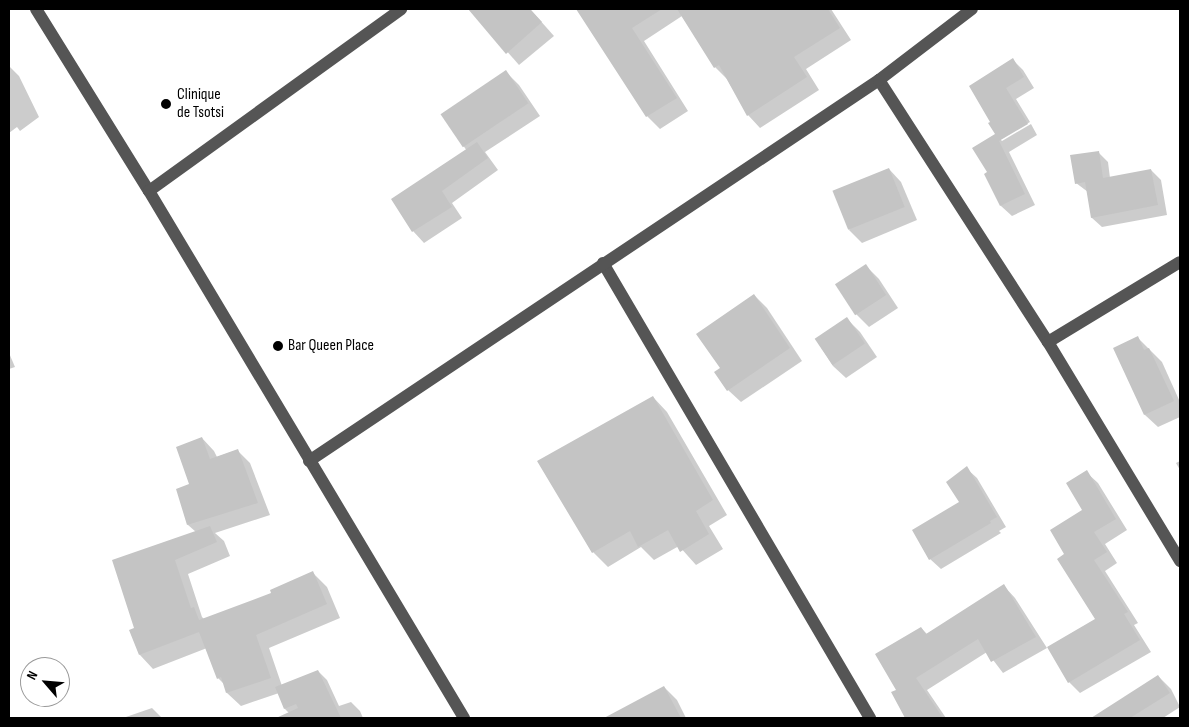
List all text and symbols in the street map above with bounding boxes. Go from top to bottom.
place label: Clinique de Tsotsi [177,85,224,123]
marker: Clinique de Tsotsi [159,97,173,111]
place label: Bar Queen Place [288,336,374,356]
marker: Bar Queen Place [272,340,284,352]
north arrow [20,657,70,707]
text: N [23,668,41,683]

